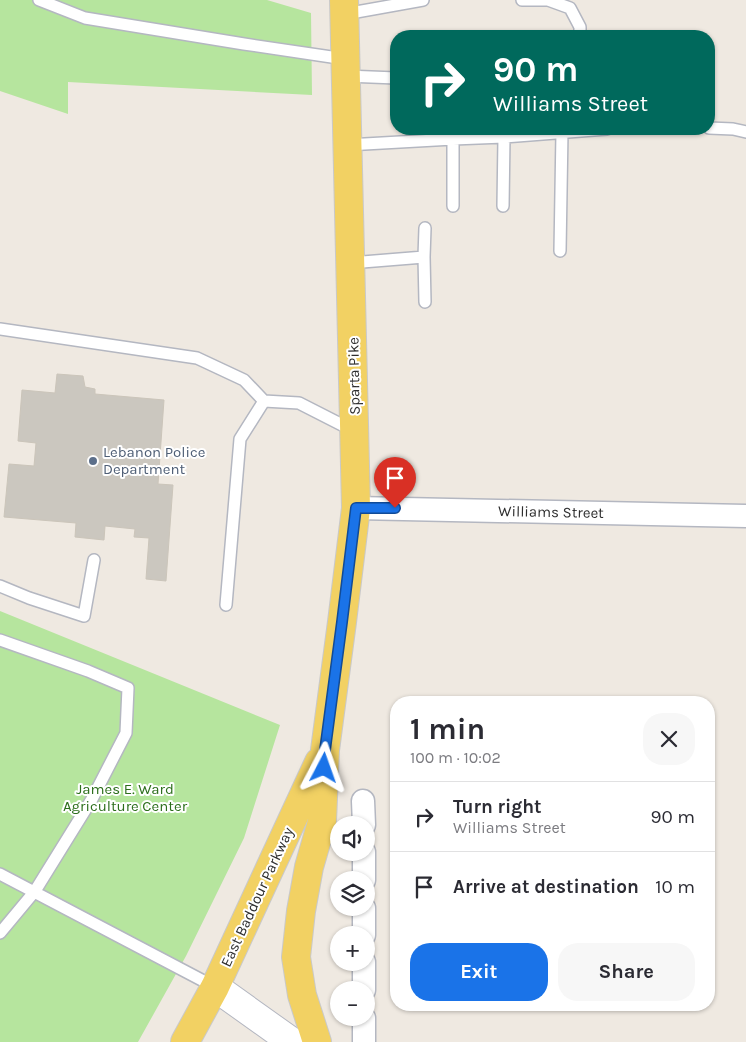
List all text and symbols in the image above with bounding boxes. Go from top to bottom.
text: 90 m [493,49,579,90]
icon: right [410,50,475,115]
text: Williams Street [493,91,648,117]
street label: Sparta Pike [344,337,364,415]
place label: Lebanon Police Department [103,443,205,478]
marker: Lebanon Police Department [87,455,99,467]
pin [374,457,416,508]
icon: arrive [381,464,409,492]
street label: Williams Street [498,502,604,522]
text: 1 min [410,711,485,747]
button: close [643,713,695,765]
position arrow [297,741,349,793]
text: 100 m · 10:02 [410,748,501,767]
park label: James E. Ward Agriculture Center [63,780,188,815]
text: Turn right [453,796,542,818]
icon: right [410,803,438,831]
text: 90 m [650,806,695,828]
map controls [330,816,375,1026]
button: sound [330,816,375,861]
text: Williams Street [453,818,566,837]
street label: East Baddour Parkway [217,824,297,970]
button: layers [330,871,375,916]
icon: arrive [410,873,438,901]
text: Arrive at destination [453,876,639,898]
text: 10 m [655,876,695,898]
button: + [330,926,375,971]
button: Exit [410,943,548,1001]
button: Share [558,943,695,1001]
button: − [330,981,375,1026]

